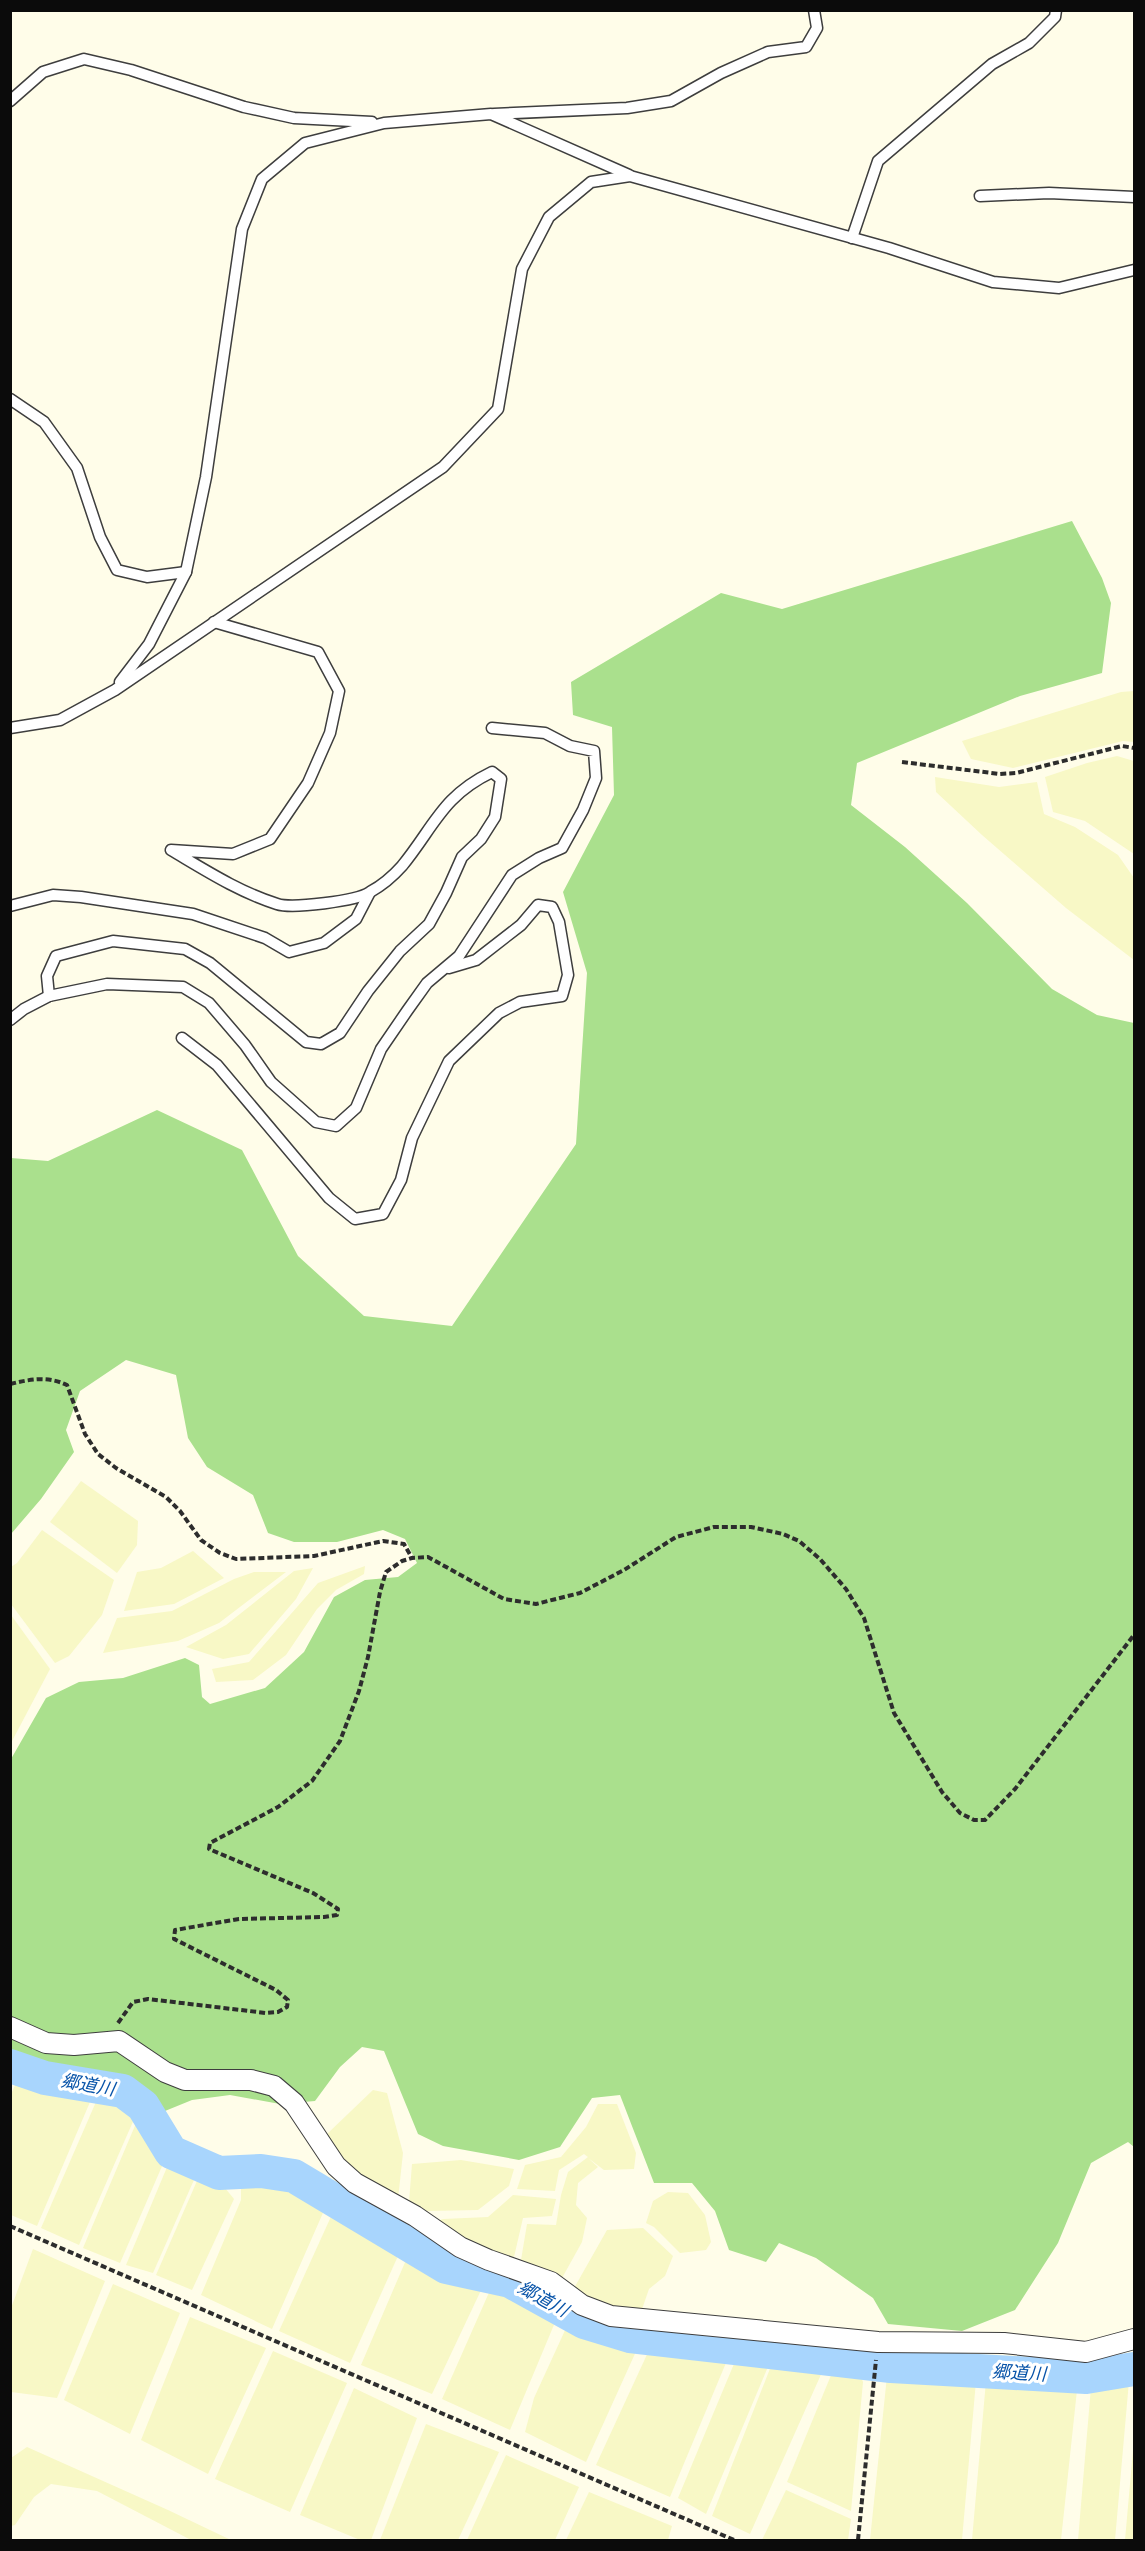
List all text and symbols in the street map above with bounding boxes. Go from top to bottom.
water label: 郷道川 [60,2066,119,2101]
water label: 郷道川 [514,2273,576,2323]
water label: 郷道川 [991,2357,1049,2386]

